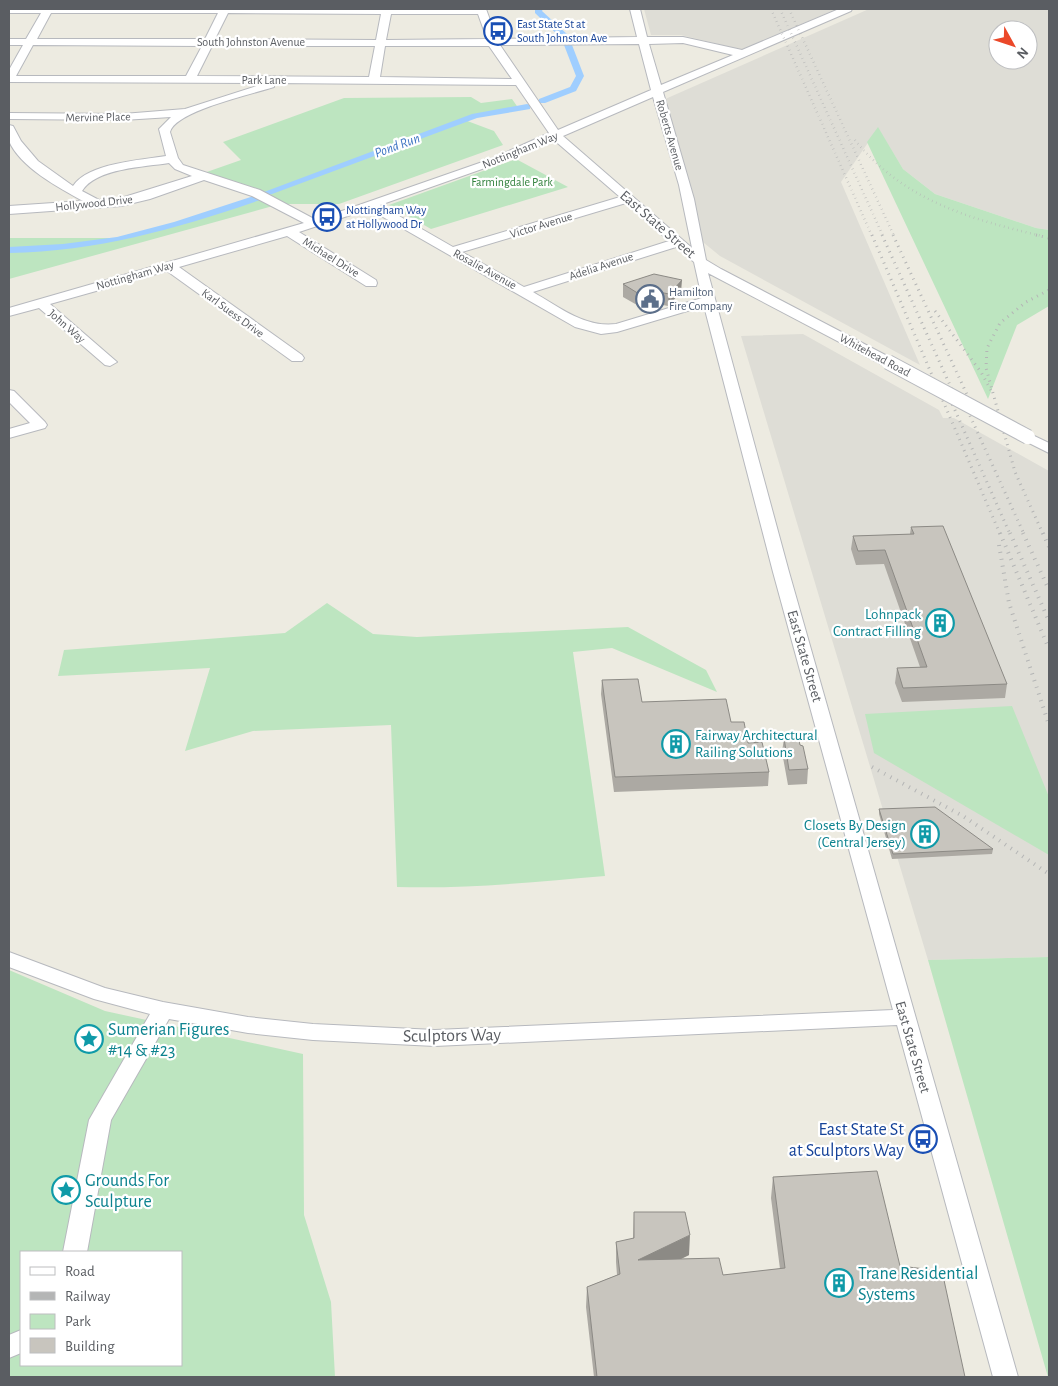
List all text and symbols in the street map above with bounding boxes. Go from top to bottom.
bus stop icon: East State St at South Johnston Ave [483,16,513,46]
place label: East State St at South Johnston Ave [517,18,607,44]
north arrow [988,20,1038,70]
street label: South Johnston Avenue [197,36,305,48]
text: N [1014,44,1031,61]
street label: Park Lane [242,74,286,86]
street label: Roberts Avenue [654,98,686,172]
street label: Mervine Place [65,110,131,124]
street label: Nottingham Way [481,129,560,172]
water label: Pond Run [373,131,422,161]
park label: Farmingdale Park [471,176,553,188]
street label: East State Street [617,188,699,261]
street label: Hollywood Drive [55,193,133,214]
bus stop icon: Nottingham Way at Hollywood Dr [312,202,342,232]
place label: Nottingham Way at Hollywood Dr [346,204,426,231]
street label: Victor Avenue [508,210,574,240]
street label: Michael Drive [301,235,361,279]
street label: Rosalie Avenue [451,247,519,291]
street label: Adelia Avenue [567,250,635,282]
street label: Nottingham Way [95,258,176,293]
public building icon: Hamilton Fire Company [635,284,665,314]
street label: Karl Suess Drive [200,286,266,340]
place label: Hamilton Fire Company [669,286,732,313]
street label: John Way [46,307,88,346]
street label: Whitehead Road [838,331,912,379]
place label: Lohnpack Contract Filling [833,607,922,639]
building icon: Lohnpack Contract Filling [925,608,955,638]
street label: East State Street [784,609,825,704]
place label: Fairway Architectural Railing Solutions [695,728,818,760]
building icon: Fairway Architectural Railing Solutions [661,729,691,759]
place label: Closets By Design (Central Jersey) [804,818,906,850]
building icon: Closets By Design (Central Jersey) [910,819,940,849]
street label: East State Street [892,1000,933,1095]
place label: Sumerian Figures #14 & #23 [108,1021,229,1060]
place icon: Sumerian Figures #14 & #23 [74,1024,104,1054]
street label: Sculptors Way [403,1026,502,1046]
place label: East State St at Sculptors Way [789,1121,904,1160]
bus stop icon: East State St at Sculptors Way [908,1124,938,1154]
place label: Grounds For Sculpture [85,1172,169,1211]
place icon: Grounds For Sculpture [51,1175,81,1205]
legend [20,1251,182,1366]
text: Road [65,1264,95,1279]
place label: Trane Residential Systems [858,1265,978,1304]
building icon: Trane Residential Systems [824,1268,854,1298]
text: Railway [65,1289,111,1304]
text: Park [65,1314,91,1329]
text: Building [65,1339,115,1354]

